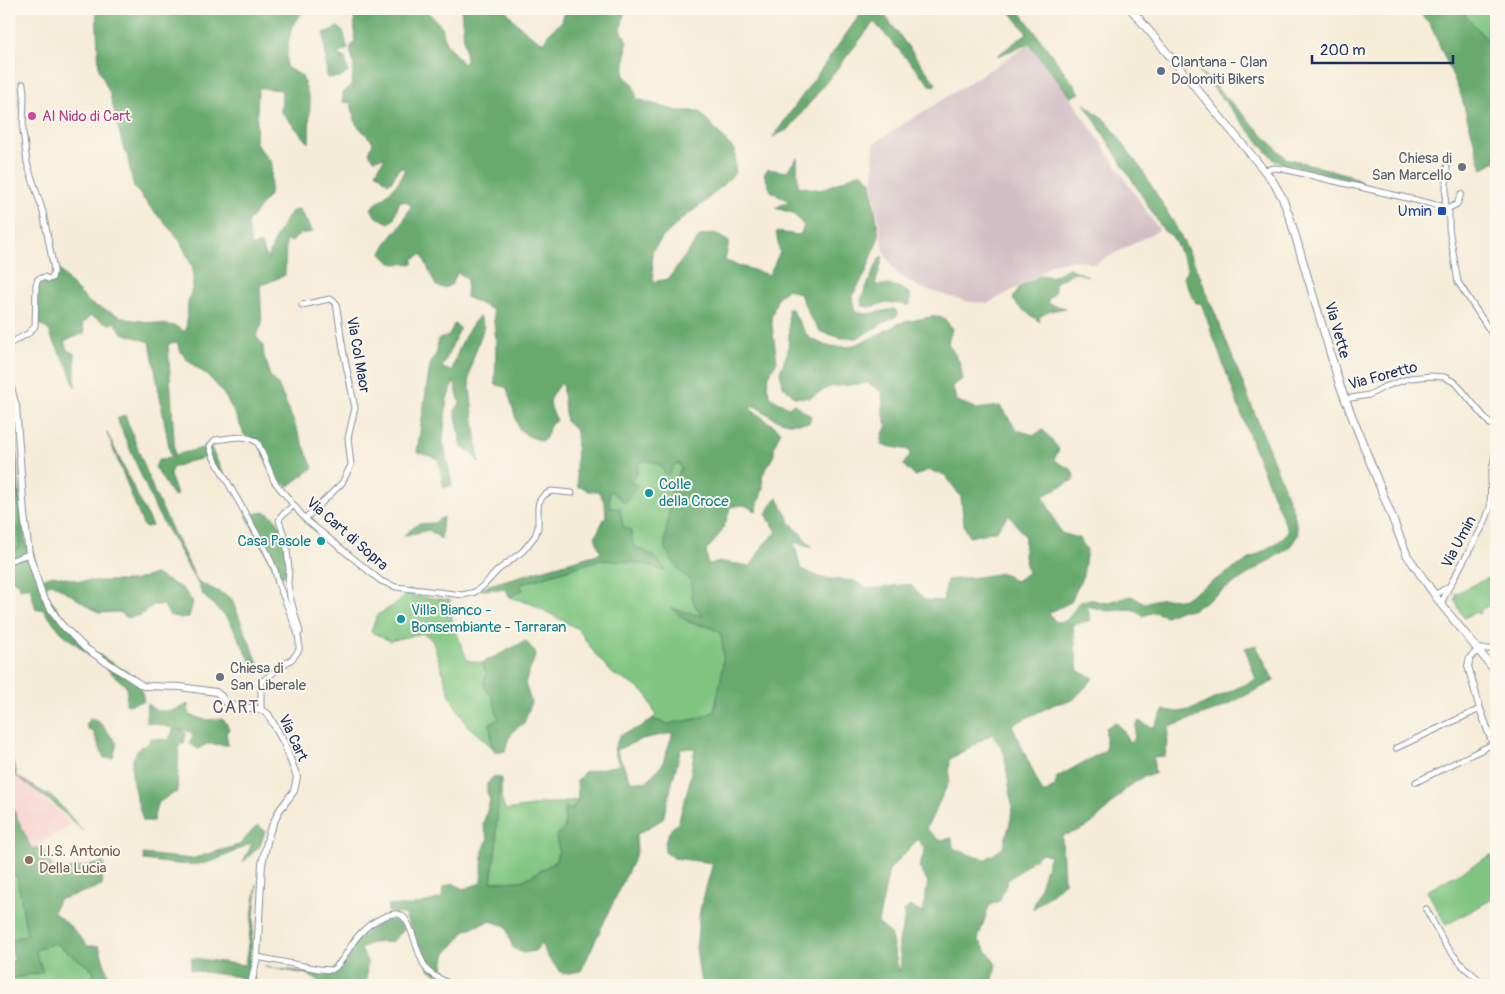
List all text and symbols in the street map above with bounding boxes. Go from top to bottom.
scale bar [1312,32,1454,64]
text: 200 m [1320,41,1365,60]
place label: Clantana - Clan Dolomiti Bikers [1171,53,1267,89]
marker: Clantana - Clan Dolomiti Bikers [1155,65,1167,77]
place label: Al Nido di Cart [42,107,132,126]
marker: Al Nido di Cart [26,110,38,122]
place label: Chiesa di San Marcello [1372,149,1452,185]
marker: Chiesa di San Marcello [1456,161,1468,173]
place label: Umin [1398,202,1432,221]
marker: Umin [1436,205,1448,217]
street label: Via Vette [1320,300,1354,361]
street label: Via Col Maor [342,315,374,395]
street label: Via Foretto [1346,358,1420,394]
place label: Colle della Croce [659,475,729,511]
marker: Colle della Croce [643,487,655,499]
street label: Via Cart di Sopra [302,493,392,575]
street label: Via Umin [1437,513,1481,571]
place label: Casa Pasole [237,532,312,551]
marker: Casa Pasole [315,535,327,547]
place label: Villa Bianco - Bonsembiante - Tarraran [411,601,567,637]
marker: Villa Bianco - Bonsembiante - Tarraran [395,613,407,625]
place label: Chiesa di San Liberale [230,659,307,695]
marker: Chiesa di San Liberale [214,671,226,683]
district label: CART [212,696,260,719]
street label: Via Cart [274,712,312,765]
place label: I.I.S. Antonio Della Lucia [39,842,121,878]
marker: I.I.S. Antonio Della Lucia [23,854,35,866]

